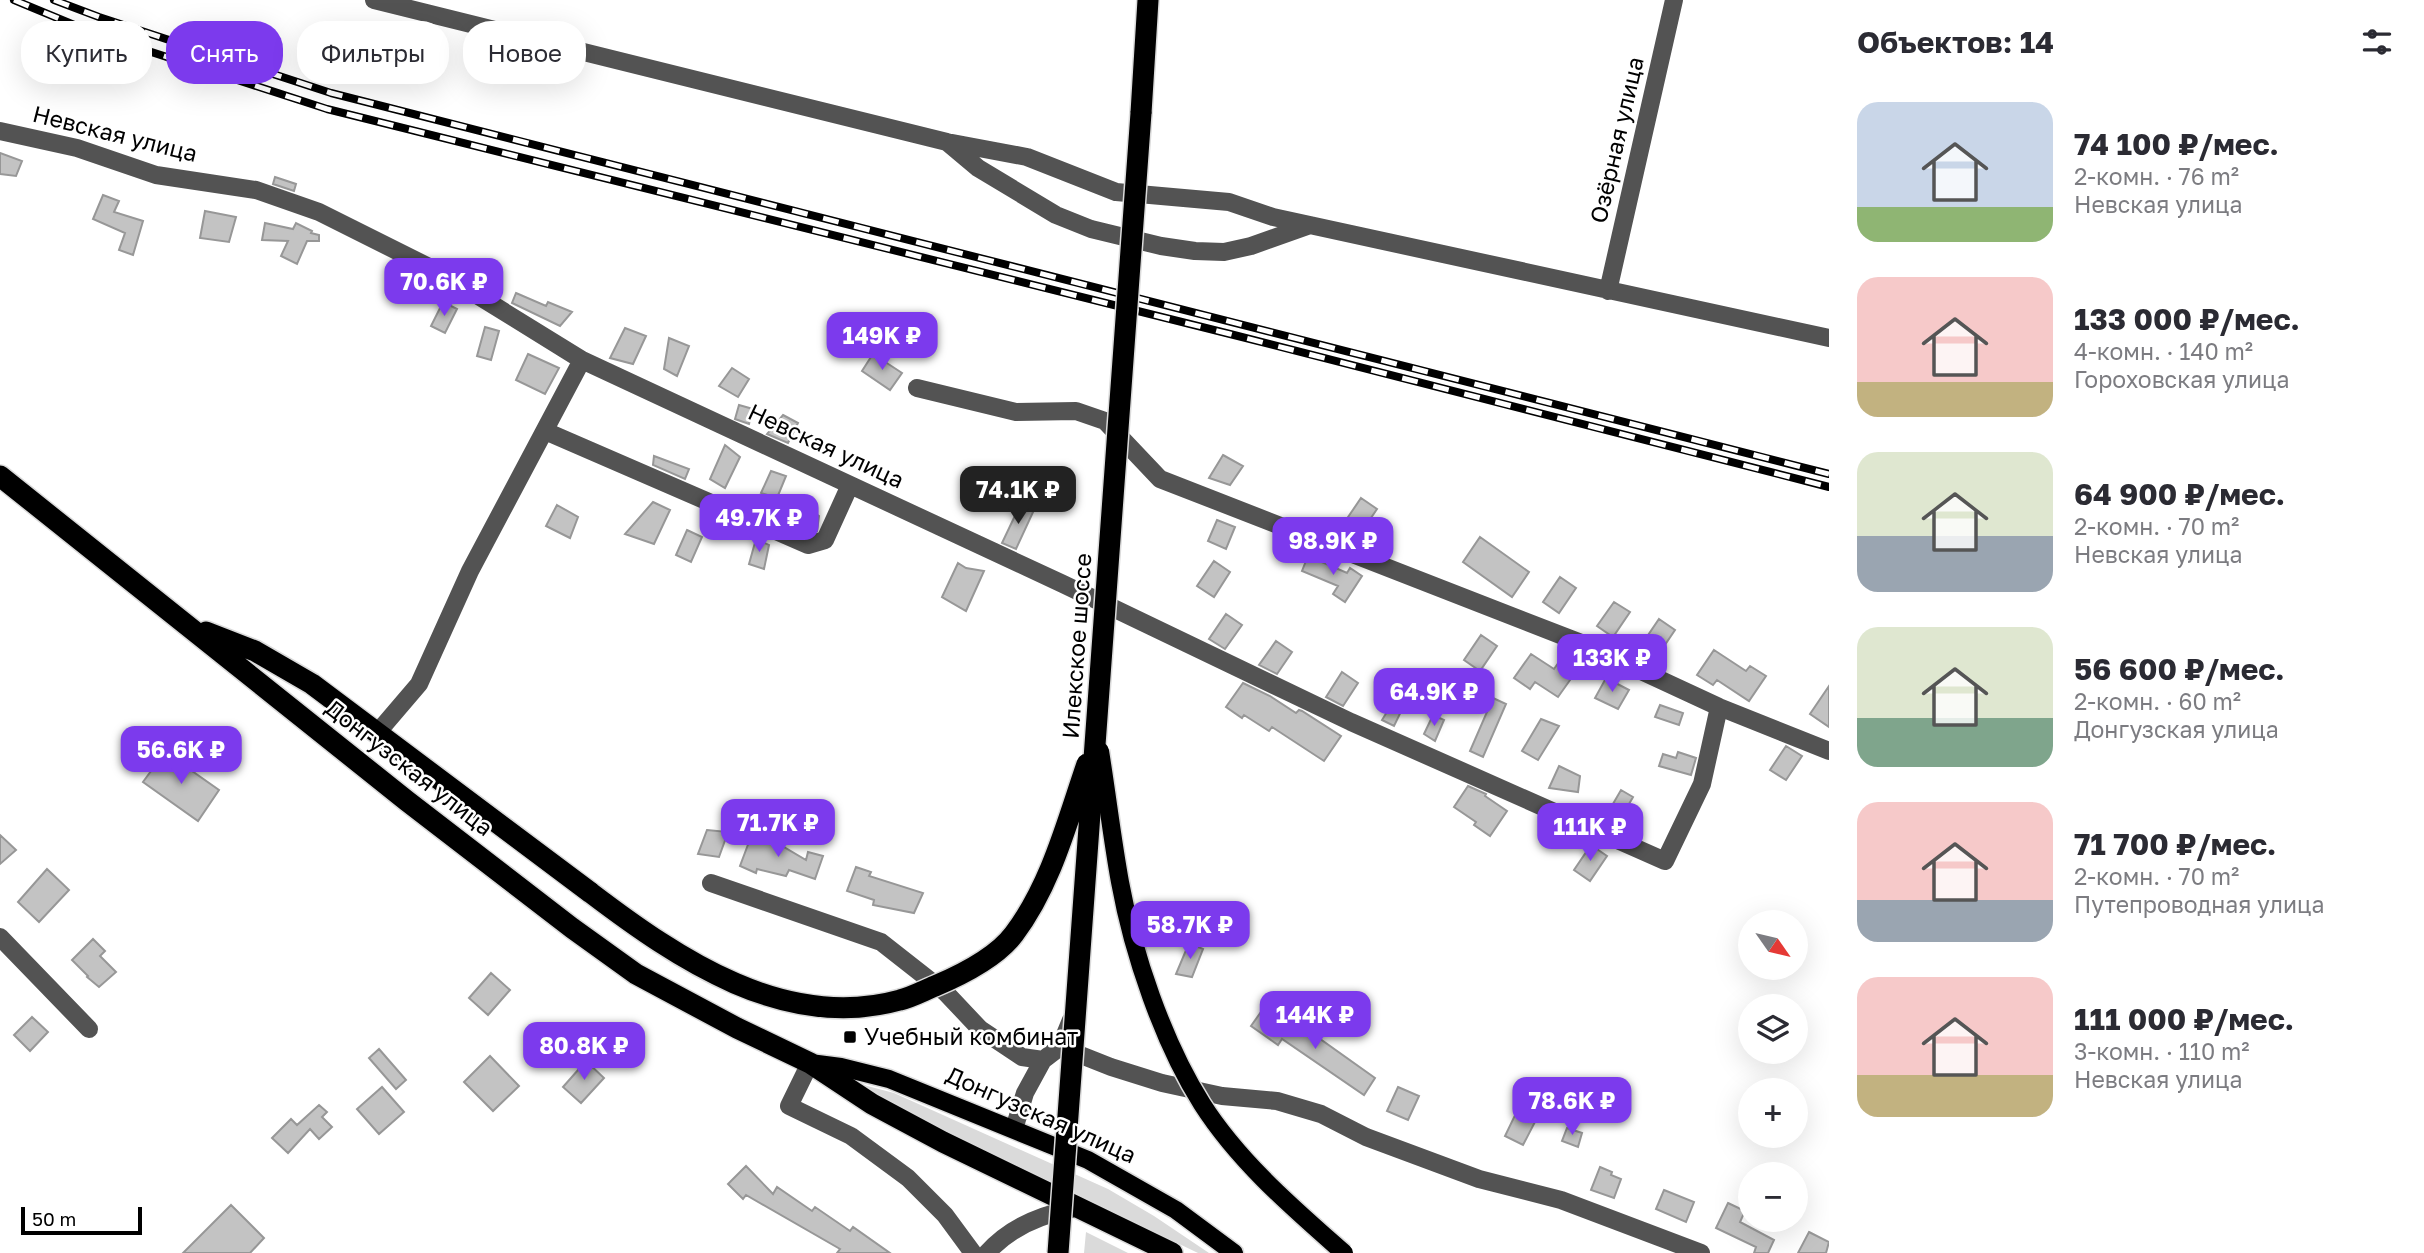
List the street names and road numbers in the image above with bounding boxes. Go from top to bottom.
street label: Озёрная улица [1583,54,1649,226]
street label: Невская улица [30,99,200,167]
street label: Невская улица [744,397,909,493]
street label: Илекское шоссе [1056,552,1096,740]
street label: Донгузская улица [320,693,499,841]
street label: Донгузская улица [942,1060,1141,1169]

